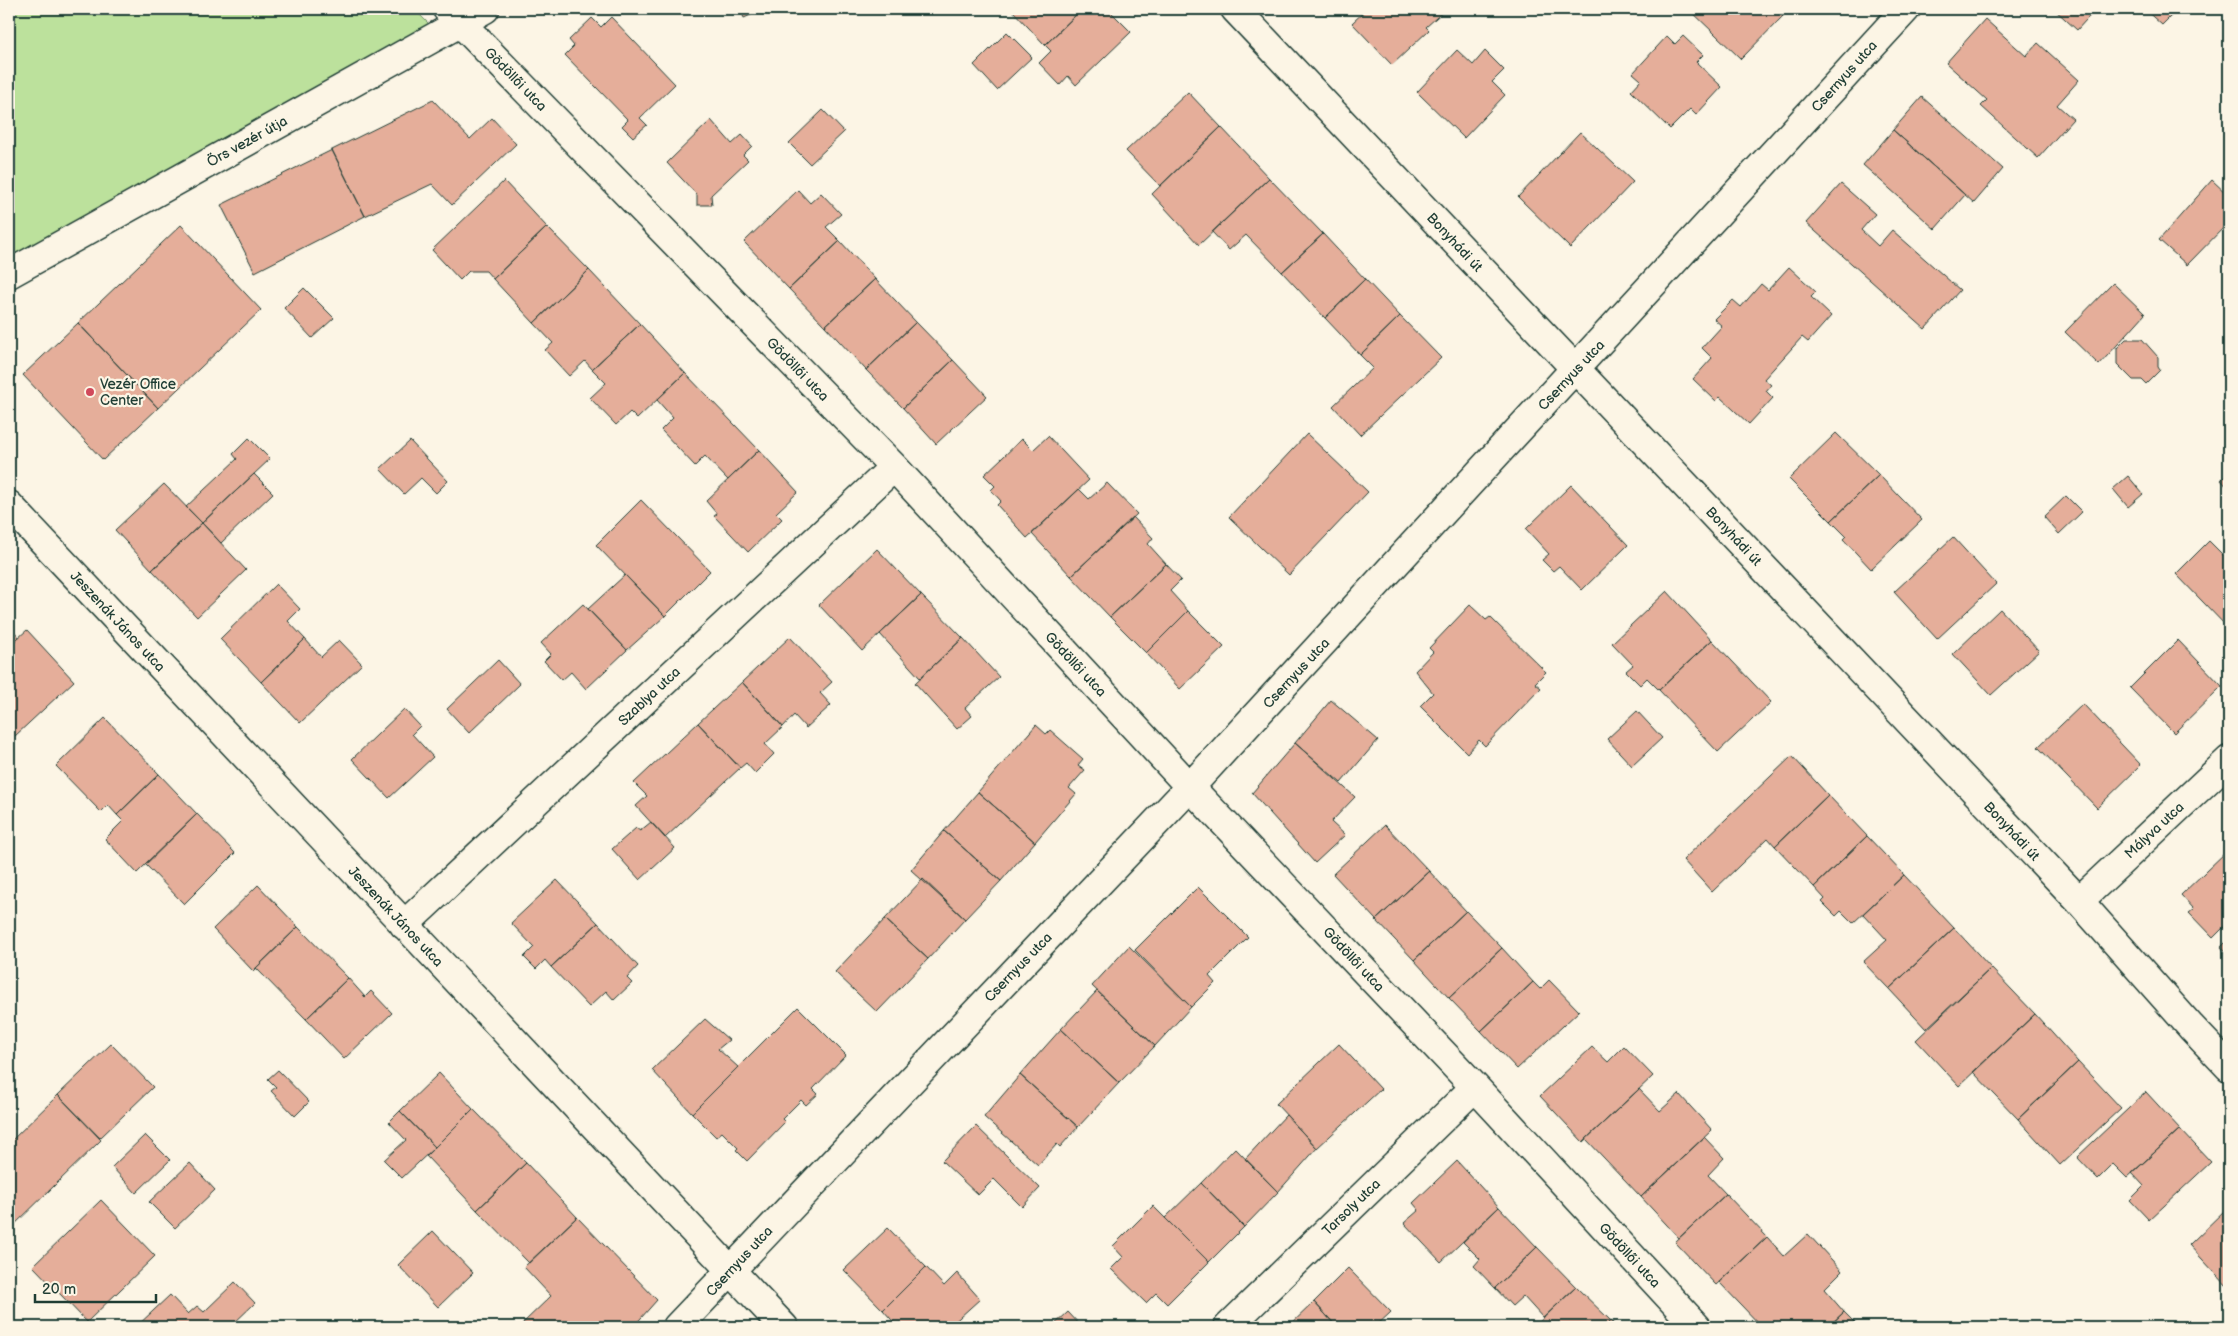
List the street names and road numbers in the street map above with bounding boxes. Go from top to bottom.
street label: Csernyus utca [1808,37,1881,115]
street label: Gödöllői utca [481,44,550,115]
street label: Örs vezér útja [204,111,291,171]
street label: Bonyhádi út [1423,209,1487,276]
street label: Gödöllői utca [763,334,832,405]
street label: Csernyus utca [1534,337,1608,414]
street label: Bonyhádi út [1702,503,1766,570]
street label: Jeszenák János utca [67,568,169,675]
street label: Gödöllői utca [1041,628,1110,700]
street label: Csernyus utca [1259,635,1333,712]
street label: Szablya utca [615,663,684,729]
street label: Bonyhádi út [1980,798,2044,865]
street label: Mályva utca [2121,799,2188,862]
street label: Jeszenák János utca [345,863,447,970]
street label: Gödöllői utca [1319,923,1388,995]
street label: Csernyus utca [981,929,1056,1006]
street label: Tarsoly utca [1319,1175,1384,1239]
street label: Gödöllői utca [1595,1219,1664,1291]
street label: Csernyus utca [702,1223,776,1300]

